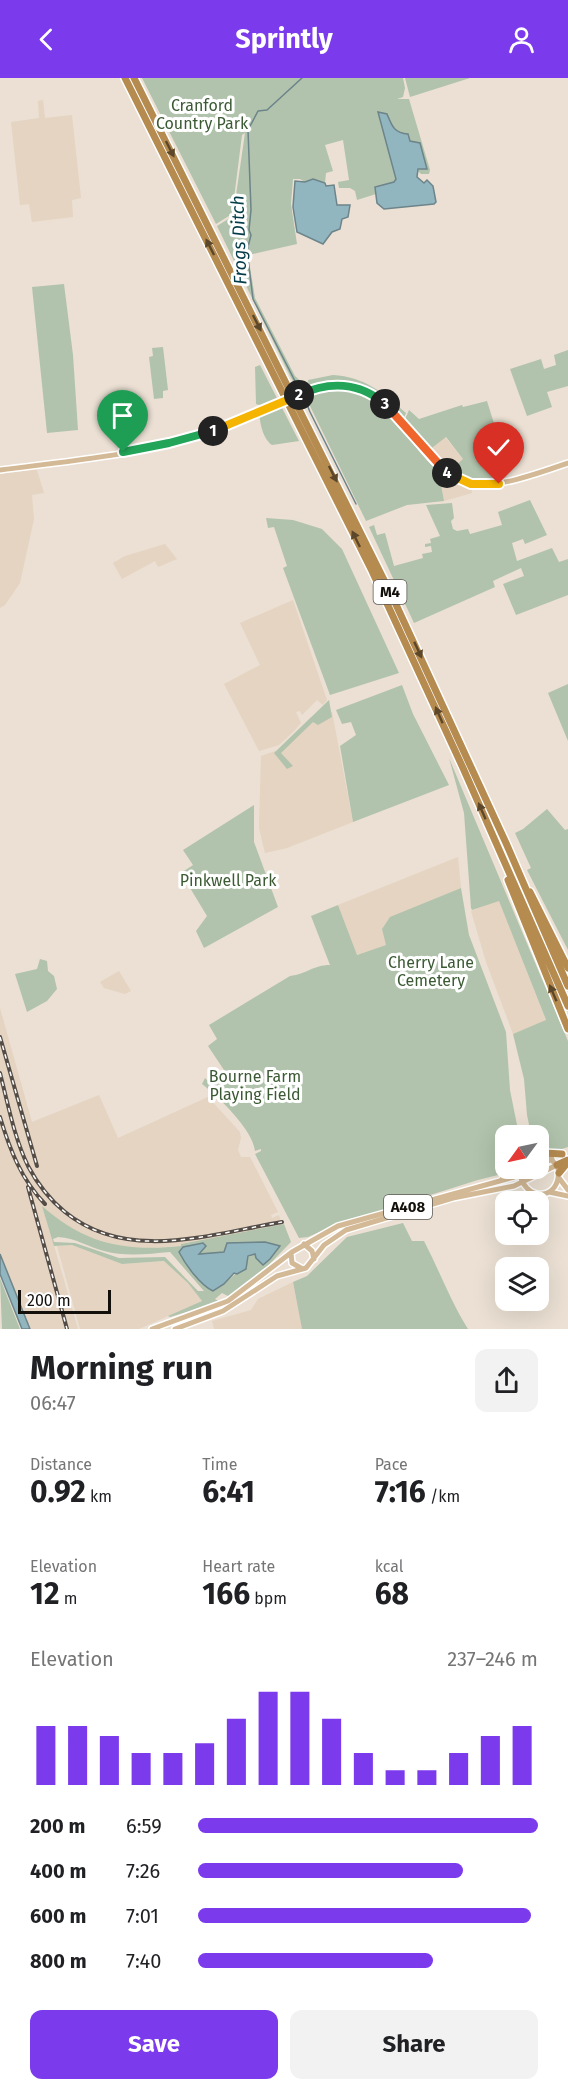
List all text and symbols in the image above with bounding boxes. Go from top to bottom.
icon: back [30,23,63,56]
text: Sprintly [235,23,333,55]
icon: person [505,23,538,56]
park label: Cranford Country Park [156,96,249,133]
one-way arrow [165,140,175,157]
water label: Frogs Ditch [226,195,252,285]
one-way arrow [205,238,214,255]
one-way arrow [252,314,262,332]
pin: 2 [284,380,314,410]
text: 2 [295,385,303,404]
pin: 3 [370,389,400,419]
pin [97,390,148,452]
text: 3 [381,394,389,413]
icon: arrive [106,399,139,432]
pin: 1 [198,416,228,446]
text: 1 [209,421,217,440]
pin [473,422,524,484]
icon: check [482,431,515,464]
pin: 4 [432,458,462,488]
text: 4 [442,463,452,482]
one-way arrow [328,466,338,483]
one-way arrow [351,530,360,547]
road number: M4 [374,580,406,604]
one-way arrow [413,641,422,658]
one-way arrow [433,706,443,724]
one-way arrow [477,802,486,820]
park label: Pinkwell Park [180,871,277,890]
park label: Cherry Lane Cemetery [388,953,474,990]
one-way arrow [548,984,558,1002]
park label: Bourne Farm Playing Field [209,1067,301,1104]
north arrow [495,1125,549,1179]
map controls [495,1125,549,1311]
button: locate [495,1191,549,1245]
road number: A408 [384,1195,432,1219]
button: layers [495,1257,549,1311]
scale bar [18,1287,111,1314]
text: 200 m [27,1291,71,1310]
text: Morning run [30,1348,213,1388]
button: share [475,1349,538,1412]
text: 06:47 [30,1391,76,1415]
text: Distance [30,1455,92,1474]
text: Time [202,1455,238,1474]
text: Pace [375,1455,408,1474]
text: 0.92 [30,1474,86,1510]
text: 6:41 [202,1474,255,1510]
text: 7:16 [375,1474,426,1510]
text: km [86,1487,112,1506]
text: /km [426,1487,460,1506]
text: Elevation [30,1557,97,1576]
text: Heart rate [202,1557,275,1576]
text: kcal [375,1557,403,1576]
text: 12 [30,1576,59,1612]
text: 166 [202,1576,250,1612]
text: 68 [375,1576,409,1612]
text: m [59,1589,77,1608]
text: bpm [250,1589,287,1608]
text: Elevation [30,1647,114,1671]
text: 237–246 m [447,1647,538,1671]
text: 200 m [30,1814,85,1838]
text: 6:59 [126,1814,162,1838]
text: 400 m [30,1859,86,1883]
text: 7:26 [126,1859,160,1883]
text: 600 m [30,1904,86,1928]
text: 7:01 [126,1904,159,1928]
text: 800 m [30,1949,87,1973]
text: 7:40 [126,1949,161,1973]
button: Save [30,2010,278,2079]
button: Share [290,2010,538,2079]

